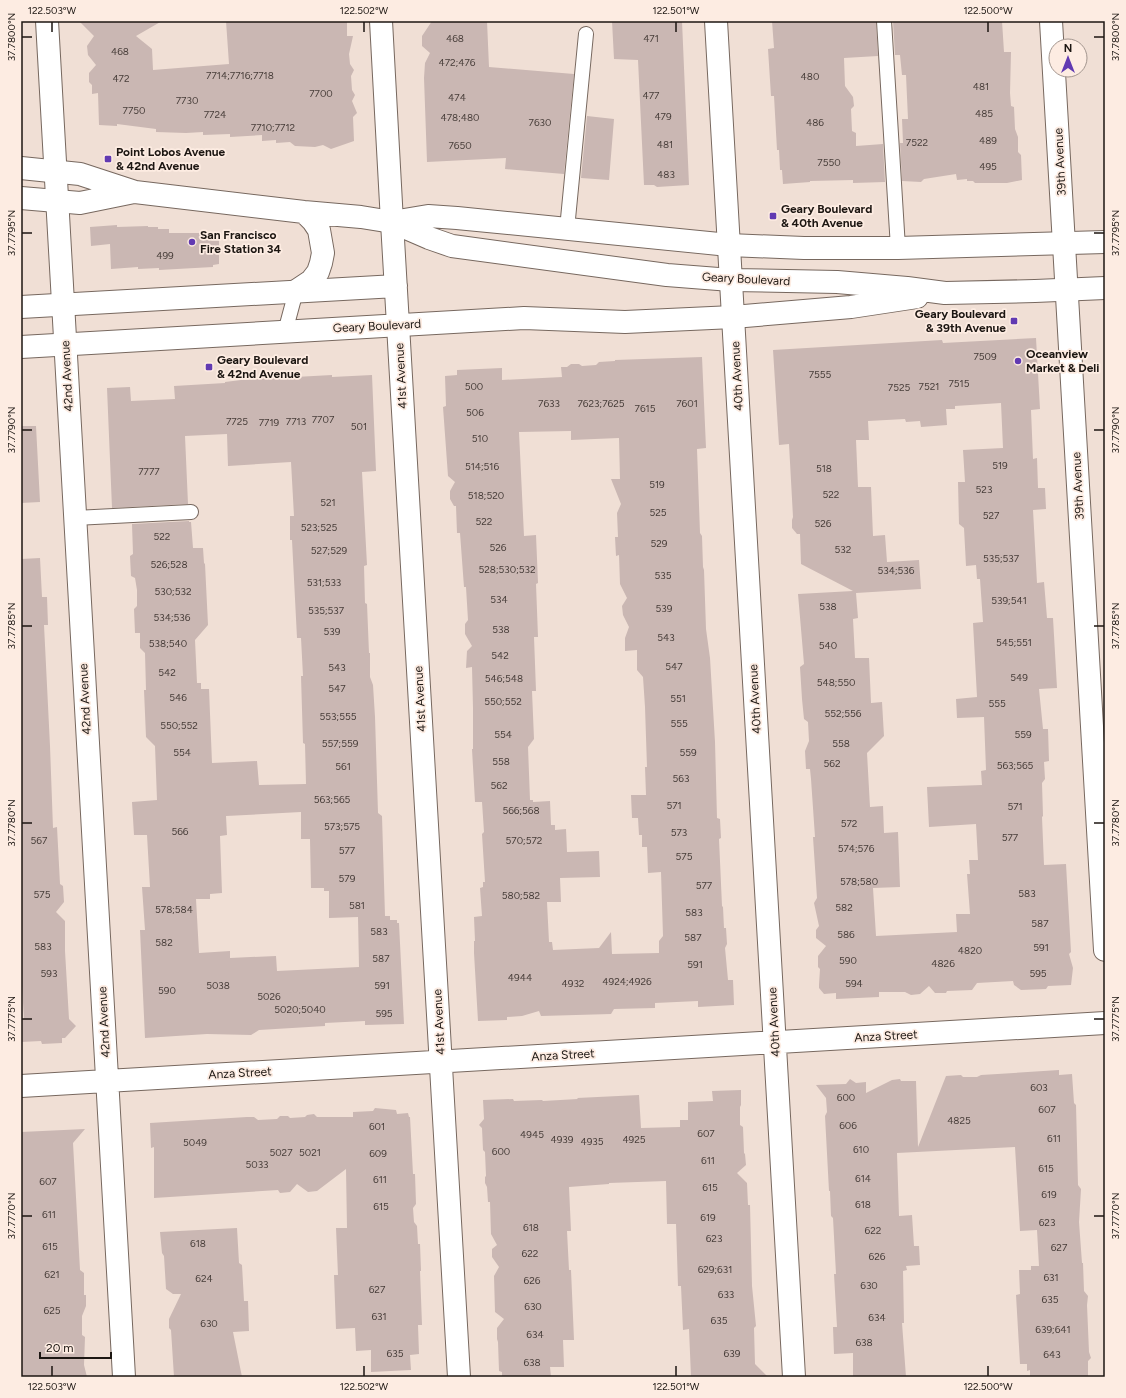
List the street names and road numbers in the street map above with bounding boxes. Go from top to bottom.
street label: 39th Avenue [1051,127,1069,196]
street label: Geary Boulevard [701,270,791,288]
street label: Geary Boulevard [332,317,422,335]
street label: 42nd Avenue [58,340,76,412]
street label: 40th Avenue [728,340,746,411]
street label: 41st Avenue [392,342,410,409]
street label: 39th Avenue [1069,451,1087,520]
street label: 42nd Avenue [76,663,94,735]
street label: 40th Avenue [746,663,764,734]
street label: 41st Avenue [411,665,429,732]
street label: 42nd Avenue [95,986,113,1058]
street label: 40th Avenue [765,986,783,1057]
street label: 41st Avenue [430,988,448,1055]
street label: Anza Street [854,1027,918,1045]
street label: Anza Street [531,1046,595,1064]
street label: Anza Street [208,1064,272,1082]

